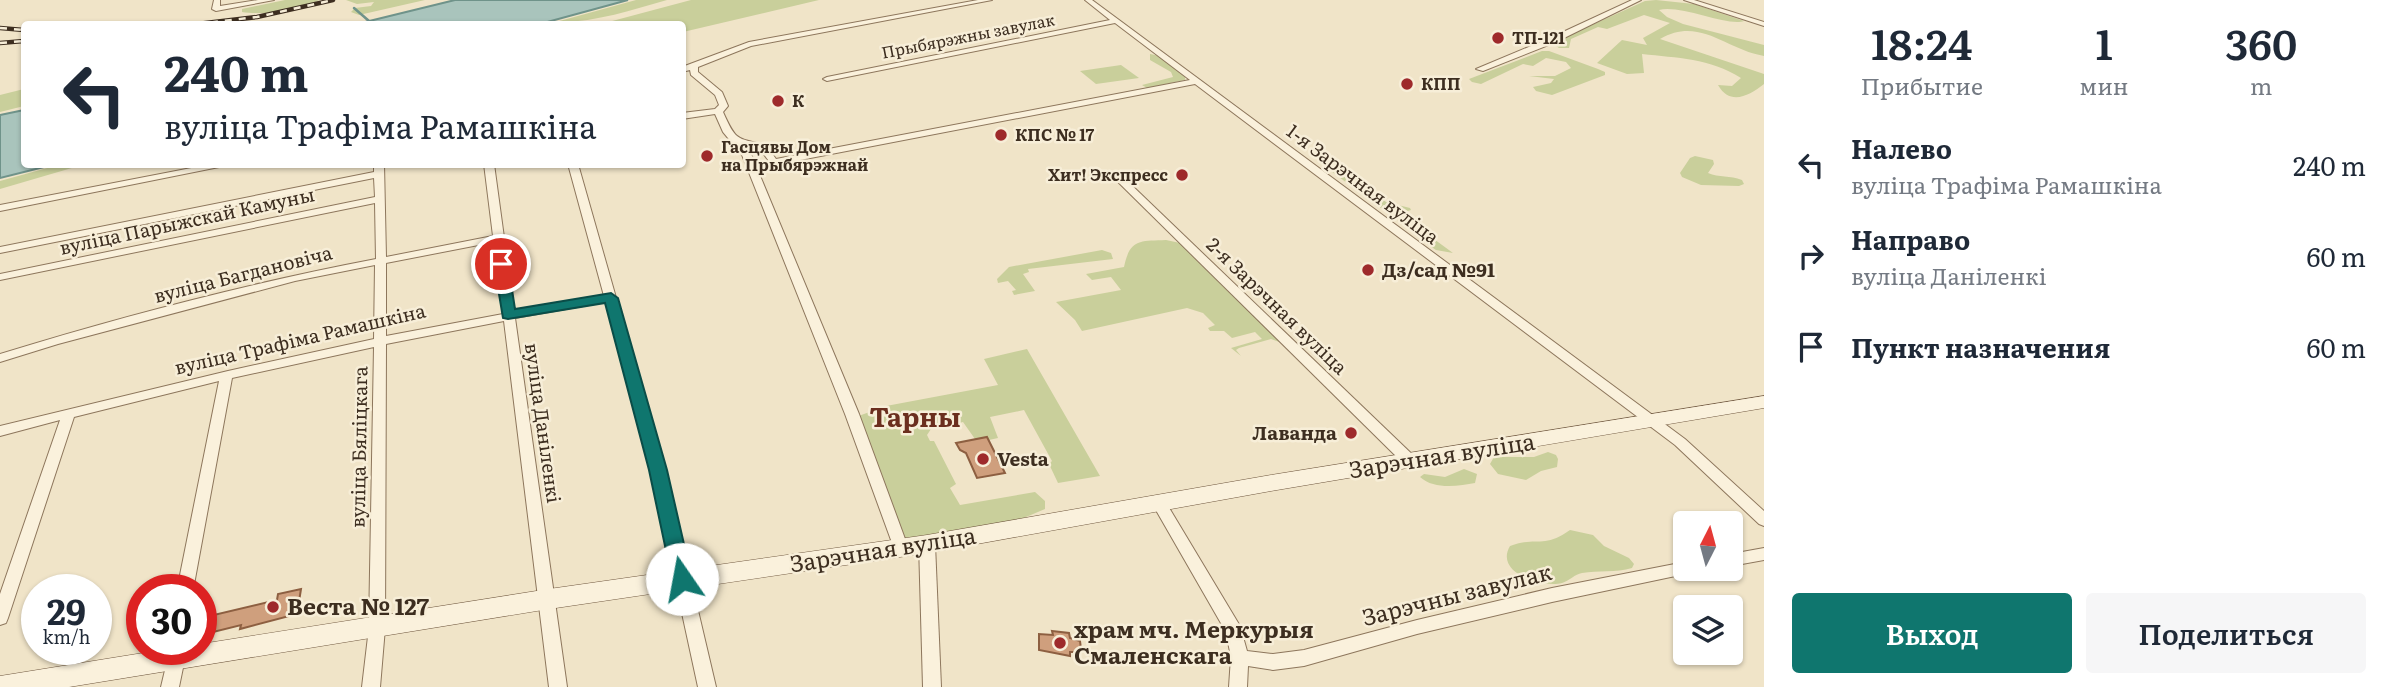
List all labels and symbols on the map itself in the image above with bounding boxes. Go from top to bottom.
street label: Прыбярэжны завулак [879,6,1057,64]
place label: ТП-121 [1512,25,1565,49]
marker: ТП-121 [1490,30,1506,46]
place label: КПП [1421,71,1460,95]
marker: КПП [1399,76,1415,92]
place label: К [792,88,805,112]
marker: К [770,93,786,109]
street label: 1-я Зарэчная вуліца [1281,116,1446,250]
place label: КПС № 17 [1015,122,1094,146]
marker: КПС № 17 [993,127,1009,143]
place label: Гасцявы Дом на Прыбярэжнай [721,134,868,176]
marker: Гасцявы Дом на Прыбярэжнай [699,148,715,164]
place label: Хит! Экспресс [1048,162,1168,186]
marker: Хит! Экспресс [1174,167,1190,183]
street label: вуліца Парыжскай Камуны [57,179,317,261]
street label: 2-я Зарэчная вуліца [1201,230,1355,381]
pin [471,234,531,294]
street label: вуліца Багдановіча [151,237,336,309]
place label: Дз/сад №91 [1382,255,1495,283]
marker: Дз/сад №91 [1360,262,1376,278]
street label: вуліца Трафіма Рамашкіна [172,295,429,381]
street label: вуліца Даніленкі [519,341,569,505]
street label: вуліца Бяліцкага [343,365,373,528]
district label: Тарны [869,396,961,435]
place label: Лаванда [1252,418,1337,446]
street label: Зарэчная вуліца [1346,422,1538,485]
marker: Лаванда [1343,425,1359,441]
place label: Vesta [997,444,1049,472]
marker: Vesta [975,451,991,467]
north arrow [1673,511,1743,581]
street label: Зарэчная вуліца [787,516,979,579]
position arrow [645,542,719,616]
street label: Зарэчны завулак [1358,553,1555,633]
speed limit sign: 30 [126,574,217,665]
place label: Веста № 127 [287,588,429,622]
marker: Веста № 127 [265,599,281,615]
place label: храм мч. Меркурыя Смаленскага [1074,611,1314,671]
marker: храм мч. Меркурыя Смаленскага [1052,635,1068,651]

